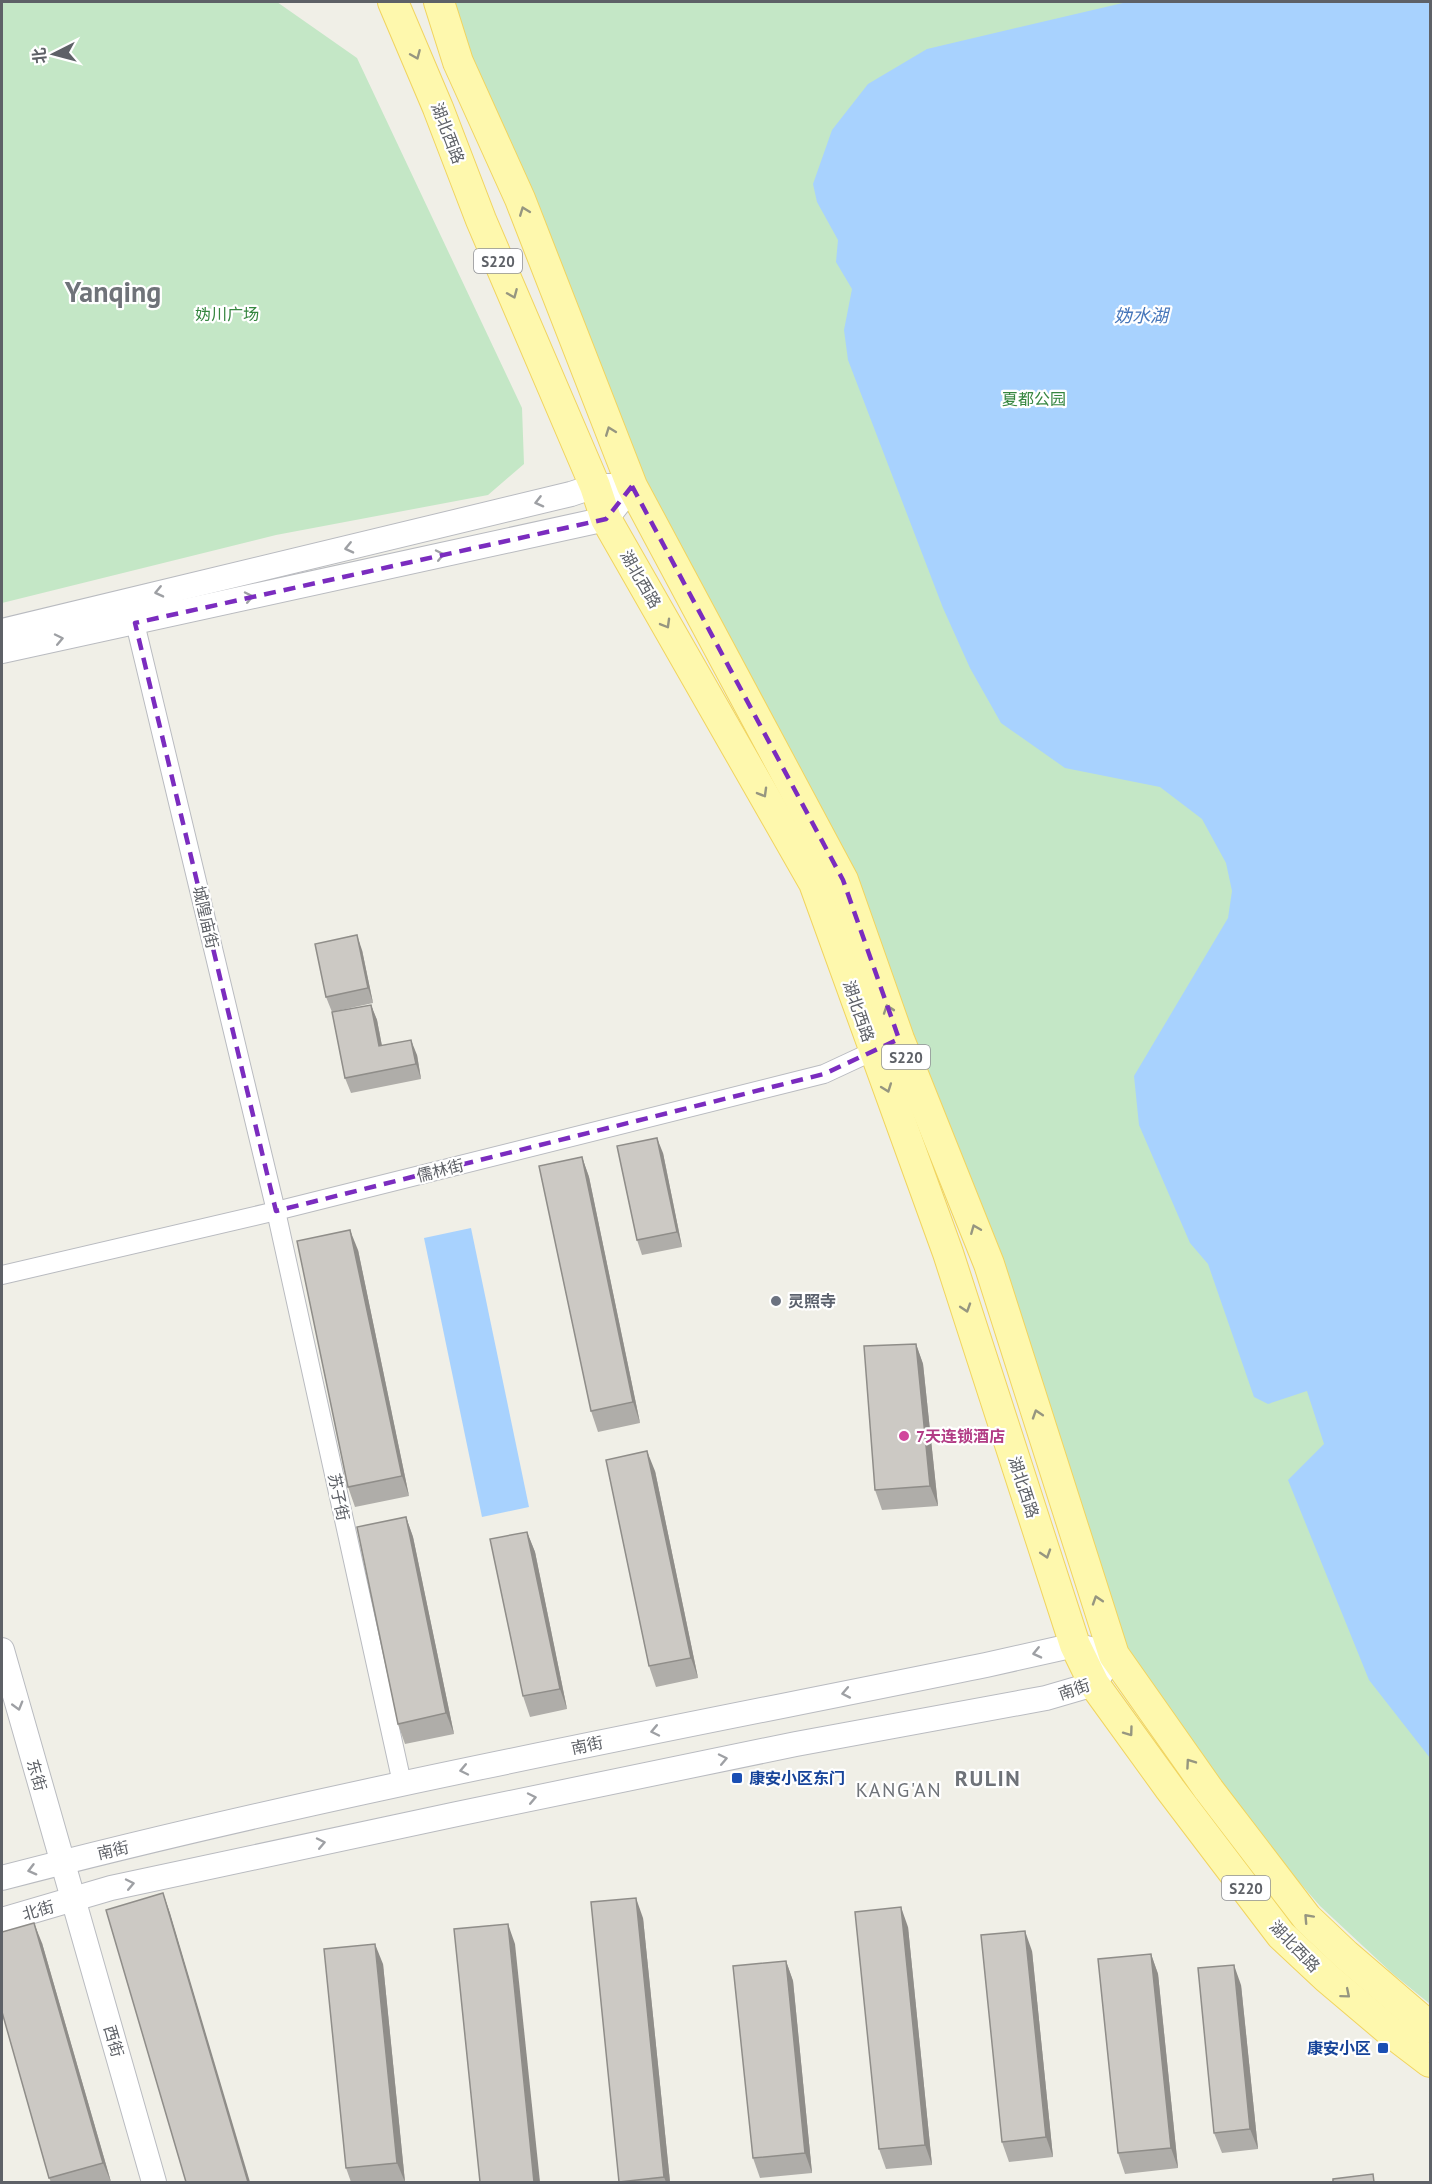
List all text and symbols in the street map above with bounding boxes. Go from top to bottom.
north arrow [24,24,84,84]
text: 北 [28,47,50,65]
one-way arrow [409,49,421,60]
street label: 湖北西路 [427,100,469,166]
one-way arrow [519,206,532,216]
road number: S220 [474,249,522,273]
district label: Yanqing [64,273,161,310]
one-way arrow [506,288,518,299]
park label: 妫川广场 [195,304,259,324]
water label: 妫水湖 [1114,304,1171,327]
park label: 夏都公园 [1002,389,1066,409]
one-way arrow [605,427,618,437]
one-way arrow [534,494,544,507]
one-way arrow [345,541,355,554]
street label: 湖北西路 [616,546,666,612]
one-way arrow [434,550,444,563]
one-way arrow [155,585,165,598]
one-way arrow [244,592,254,605]
one-way arrow [659,618,671,628]
one-way arrow [53,633,63,646]
one-way arrow [756,787,767,798]
street label: 城隍庙街 [189,884,223,950]
street label: 湖北西路 [839,977,879,1045]
one-way arrow [883,1004,896,1015]
road number: S220 [882,1045,930,1069]
one-way arrow [880,1082,893,1093]
street label: 儒林街 [414,1154,466,1186]
one-way arrow [970,1225,982,1236]
place label: 灵照寺 [788,1291,836,1311]
marker: 灵照寺 [769,1294,783,1308]
one-way arrow [958,1302,971,1313]
one-way arrow [1032,1409,1044,1420]
place label: 7天连锁酒店 [916,1426,1005,1446]
marker: 7天连锁酒店 [897,1429,911,1443]
street label: 湖北西路 [1005,1453,1043,1521]
street label: 苏子街 [324,1471,354,1523]
one-way arrow [1038,1548,1051,1559]
one-way arrow [1091,1595,1104,1606]
one-way arrow [1033,1646,1043,1659]
street label: 南街 [1056,1674,1092,1704]
one-way arrow [842,1686,852,1699]
one-way arrow [11,1700,23,1711]
one-way arrow [650,1724,660,1737]
one-way arrow [1121,1725,1132,1736]
street label: 南街 [569,1732,605,1758]
one-way arrow [718,1753,728,1766]
street label: 东街 [23,1757,51,1793]
one-way arrow [1186,1759,1197,1770]
one-way arrow [459,1763,469,1776]
district label: RULIN [955,1764,1021,1792]
place label: 康安小区东门 [749,1768,845,1788]
marker: 康安小区东门 [730,1771,744,1785]
district label: KANG'AN [856,1777,942,1803]
one-way arrow [527,1792,537,1805]
street label: 南街 [95,1837,131,1863]
one-way arrow [315,1837,325,1850]
one-way arrow [27,1862,37,1875]
road number: S220 [1222,1876,1270,1900]
one-way arrow [125,1878,135,1891]
street label: 北街 [20,1896,56,1924]
one-way arrow [1305,1915,1316,1926]
street label: 湖北西路 [1266,1916,1324,1976]
one-way arrow [1339,1987,1350,1998]
street label: 西街 [100,2023,128,2059]
place label: 康安小区 [1307,2038,1371,2058]
marker: 康安小区 [1376,2041,1390,2055]

